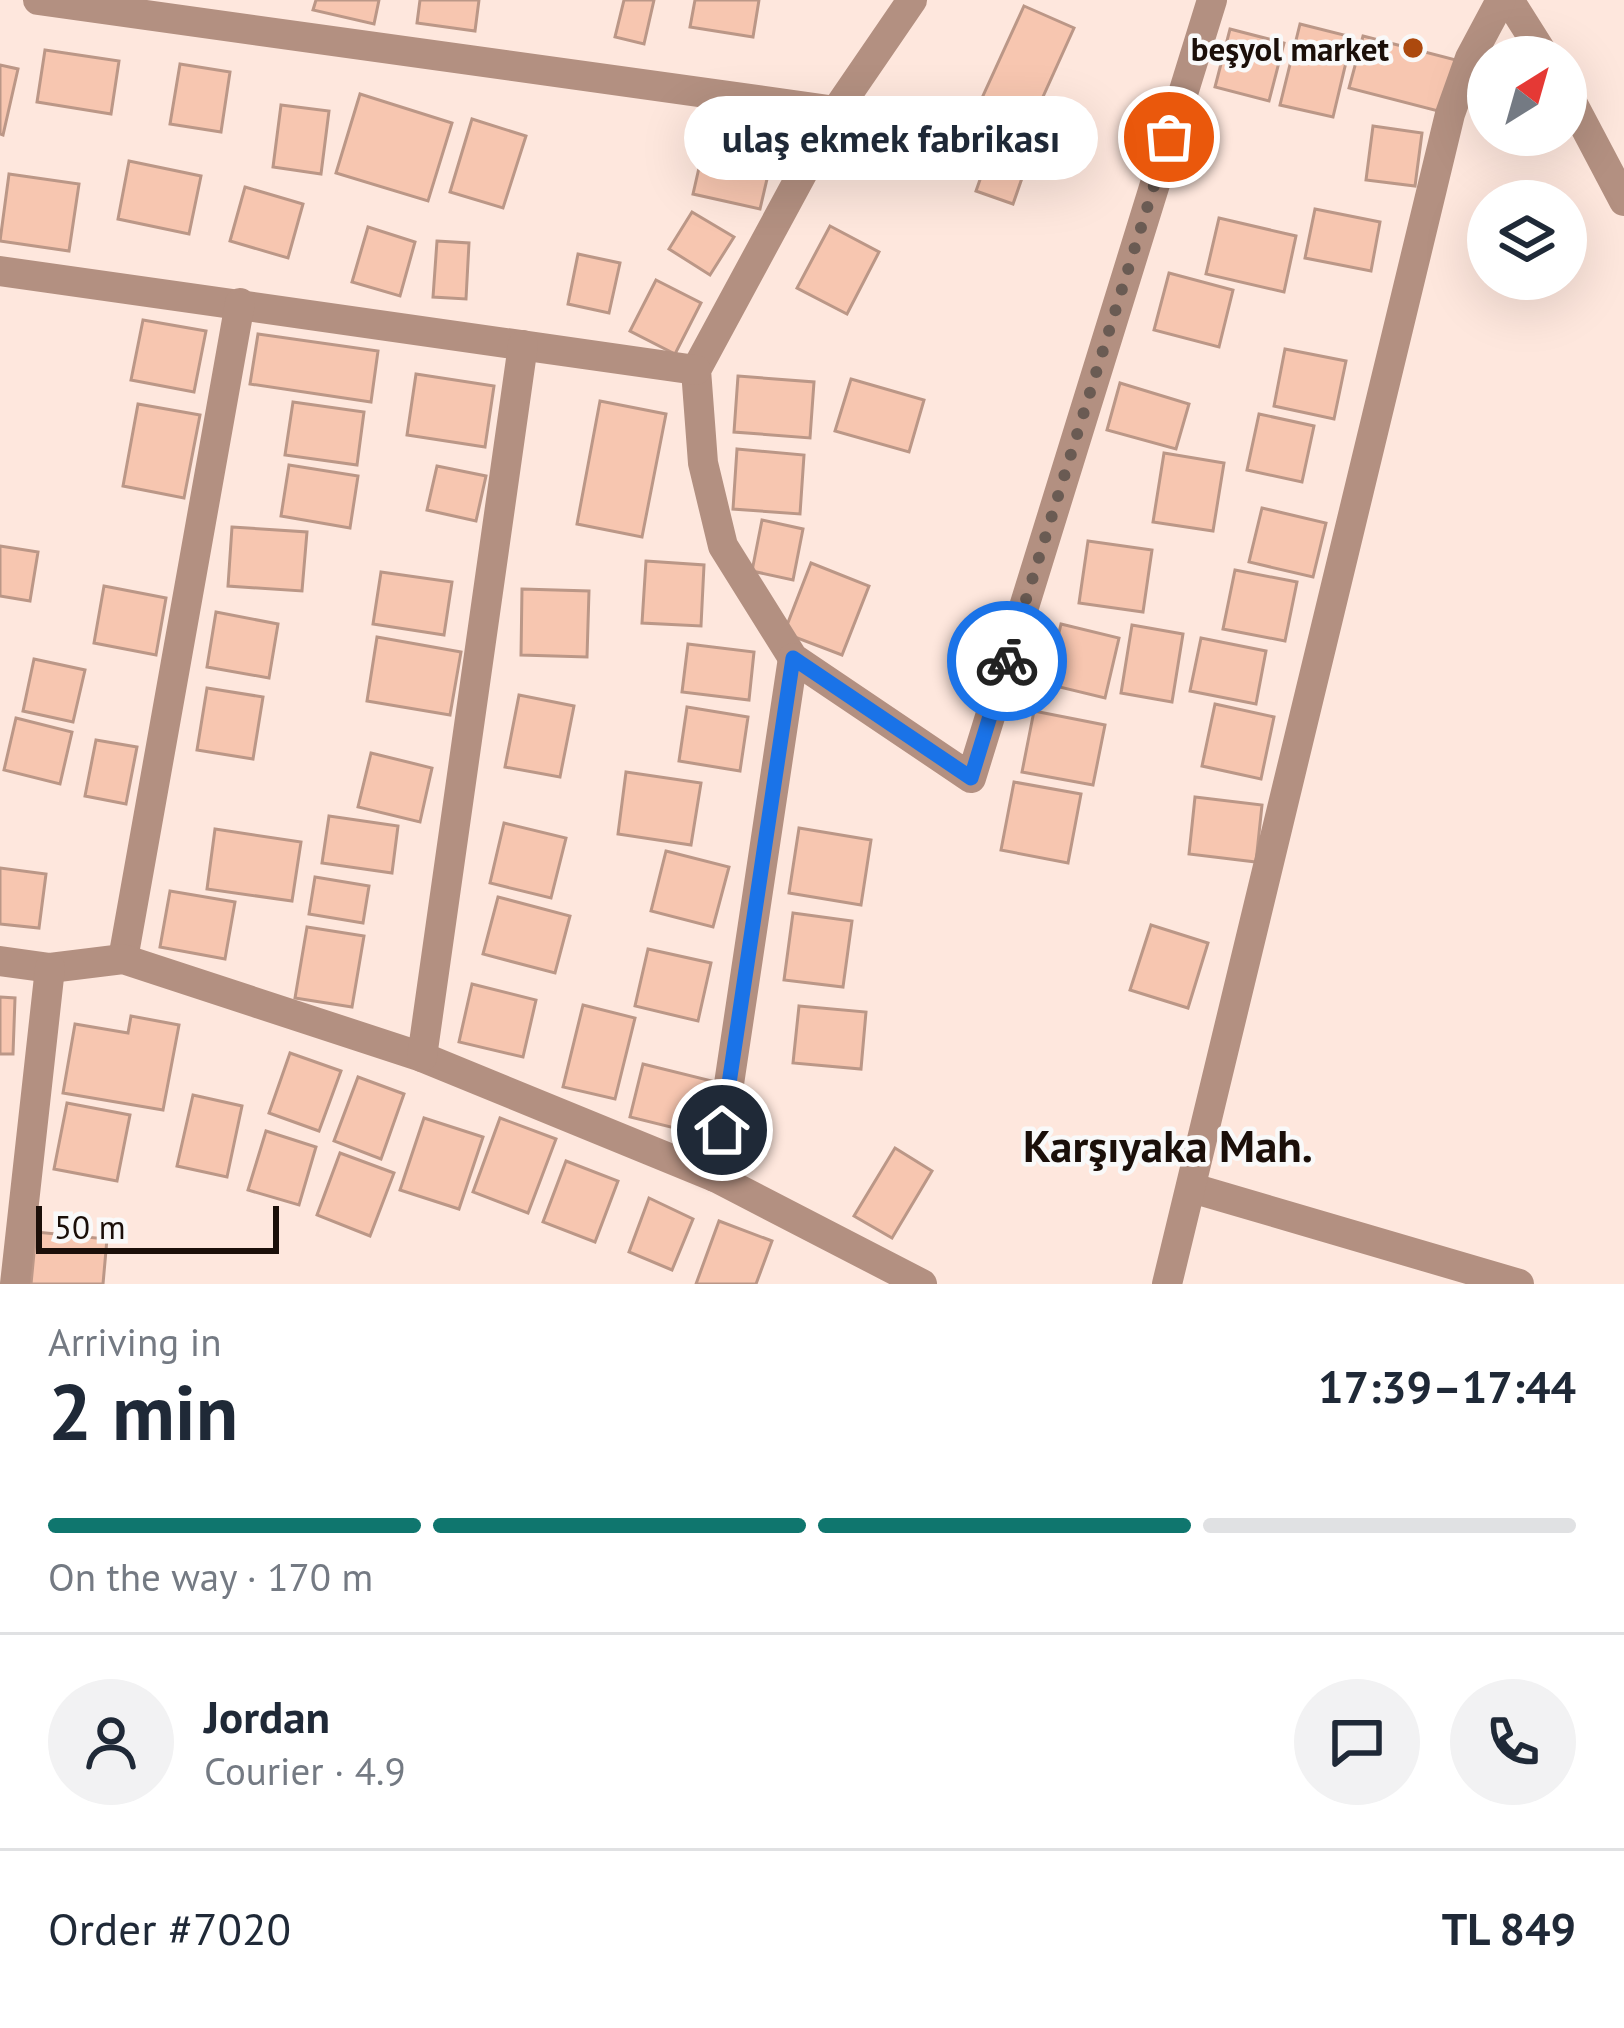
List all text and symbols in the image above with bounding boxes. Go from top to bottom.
place label: beşyol market [1191,27,1389,70]
marker: beşyol market [1400,35,1426,61]
north arrow [1467,36,1587,156]
map controls [1467,36,1587,300]
pin [1118,86,1220,188]
callout: ulaş ekmek fabrikası [683,95,1097,179]
icon: bag [1136,104,1202,170]
text: ulaş ekmek fabrikası [722,112,1060,163]
button: layers [1467,180,1587,300]
courier [947,601,1067,721]
icon: bike [974,628,1040,694]
pin [671,1079,773,1181]
icon: home [689,1097,755,1163]
district label: Karşıyaka Mah. [1023,1116,1313,1174]
scale bar [36,1200,279,1253]
text: 50 m [54,1205,126,1248]
text: Arriving in [48,1316,222,1367]
text: 17:39–17:44 [1318,1357,1576,1415]
text: 2 min [48,1361,238,1462]
text: On the way · 170 m [48,1551,373,1602]
button: person [48,1679,174,1805]
button: chat [1294,1679,1420,1805]
button: phone [1450,1679,1576,1805]
text: Jordan [204,1687,330,1745]
text: Courier · 4.9 [204,1745,406,1796]
text: Order #7020 [48,1899,291,1957]
text: TL 849 [1442,1899,1576,1957]

